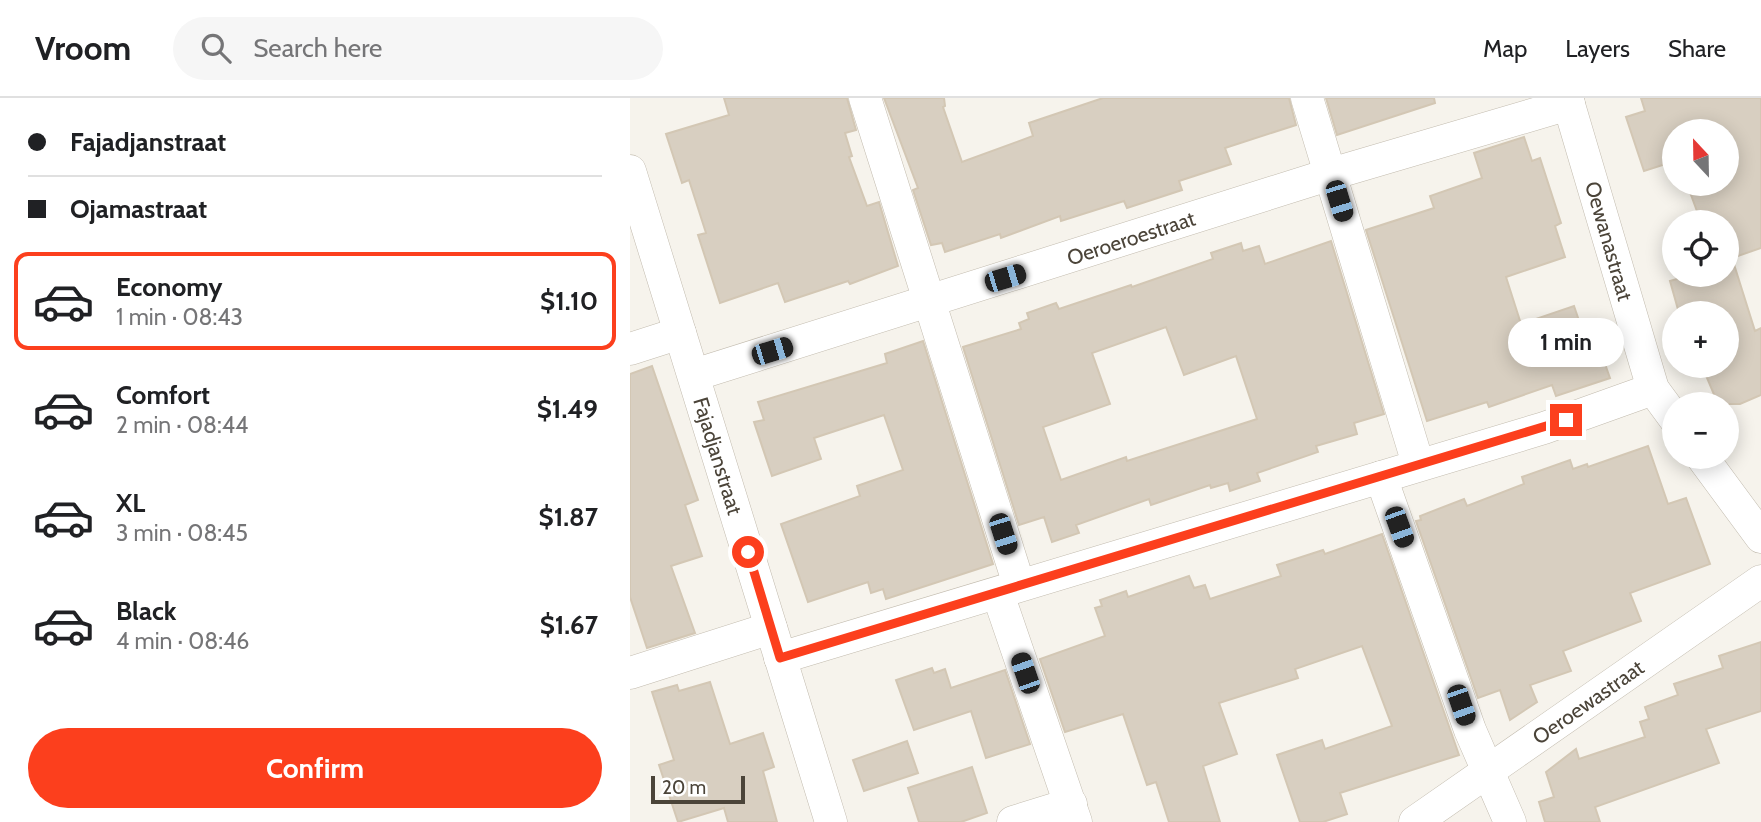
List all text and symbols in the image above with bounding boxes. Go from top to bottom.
search box [173,17,663,80]
text: Vroom [35,28,131,68]
icon: search [197,29,235,67]
text: Search here [253,32,382,64]
text: Map [1483,34,1527,63]
text: Layers [1565,34,1630,63]
text: Share [1668,34,1726,63]
north arrow [1662,119,1740,196]
map controls [1662,119,1739,469]
text: Fajadjanstraat [70,126,226,158]
car [1323,178,1356,224]
street label: Oewanastraat [1580,178,1638,304]
text: Ojamastraat [70,193,207,225]
street label: Oeroeroestraat [1064,205,1198,271]
button: locate [1662,210,1739,287]
car [982,262,1029,294]
icon: car [32,270,95,333]
text: Economy [116,271,222,303]
text: $1.10 [540,285,598,317]
button: + [1662,301,1739,378]
text: 1 min · 08:43 [116,303,243,331]
callout: 1 min [1508,318,1624,368]
text: 1 min [1540,328,1592,356]
car [749,335,796,367]
icon: car [32,378,95,441]
text: Comfort [116,379,210,411]
button: − [1662,392,1739,469]
text: $1.49 [537,393,598,425]
street label: Fajadjanstraat [687,394,748,518]
route end [1550,404,1582,436]
text: 2 min · 08:44 [116,411,248,439]
icon: car [32,486,95,549]
text: XL [116,487,145,519]
text: $1.87 [539,501,598,533]
car [1382,504,1417,550]
car [987,511,1020,557]
text: 3 min · 08:45 [116,519,248,547]
route start [732,536,764,568]
icon: car [32,594,95,657]
text: Black [116,595,176,627]
text: $1.67 [540,609,598,641]
text: 4 min · 08:46 [116,627,249,655]
car [1009,650,1042,696]
street label: Oeroewastraat [1528,654,1648,750]
car [1445,682,1478,728]
button: Confirm [28,728,602,808]
scale bar [651,773,746,805]
text: 20 m [662,776,706,799]

